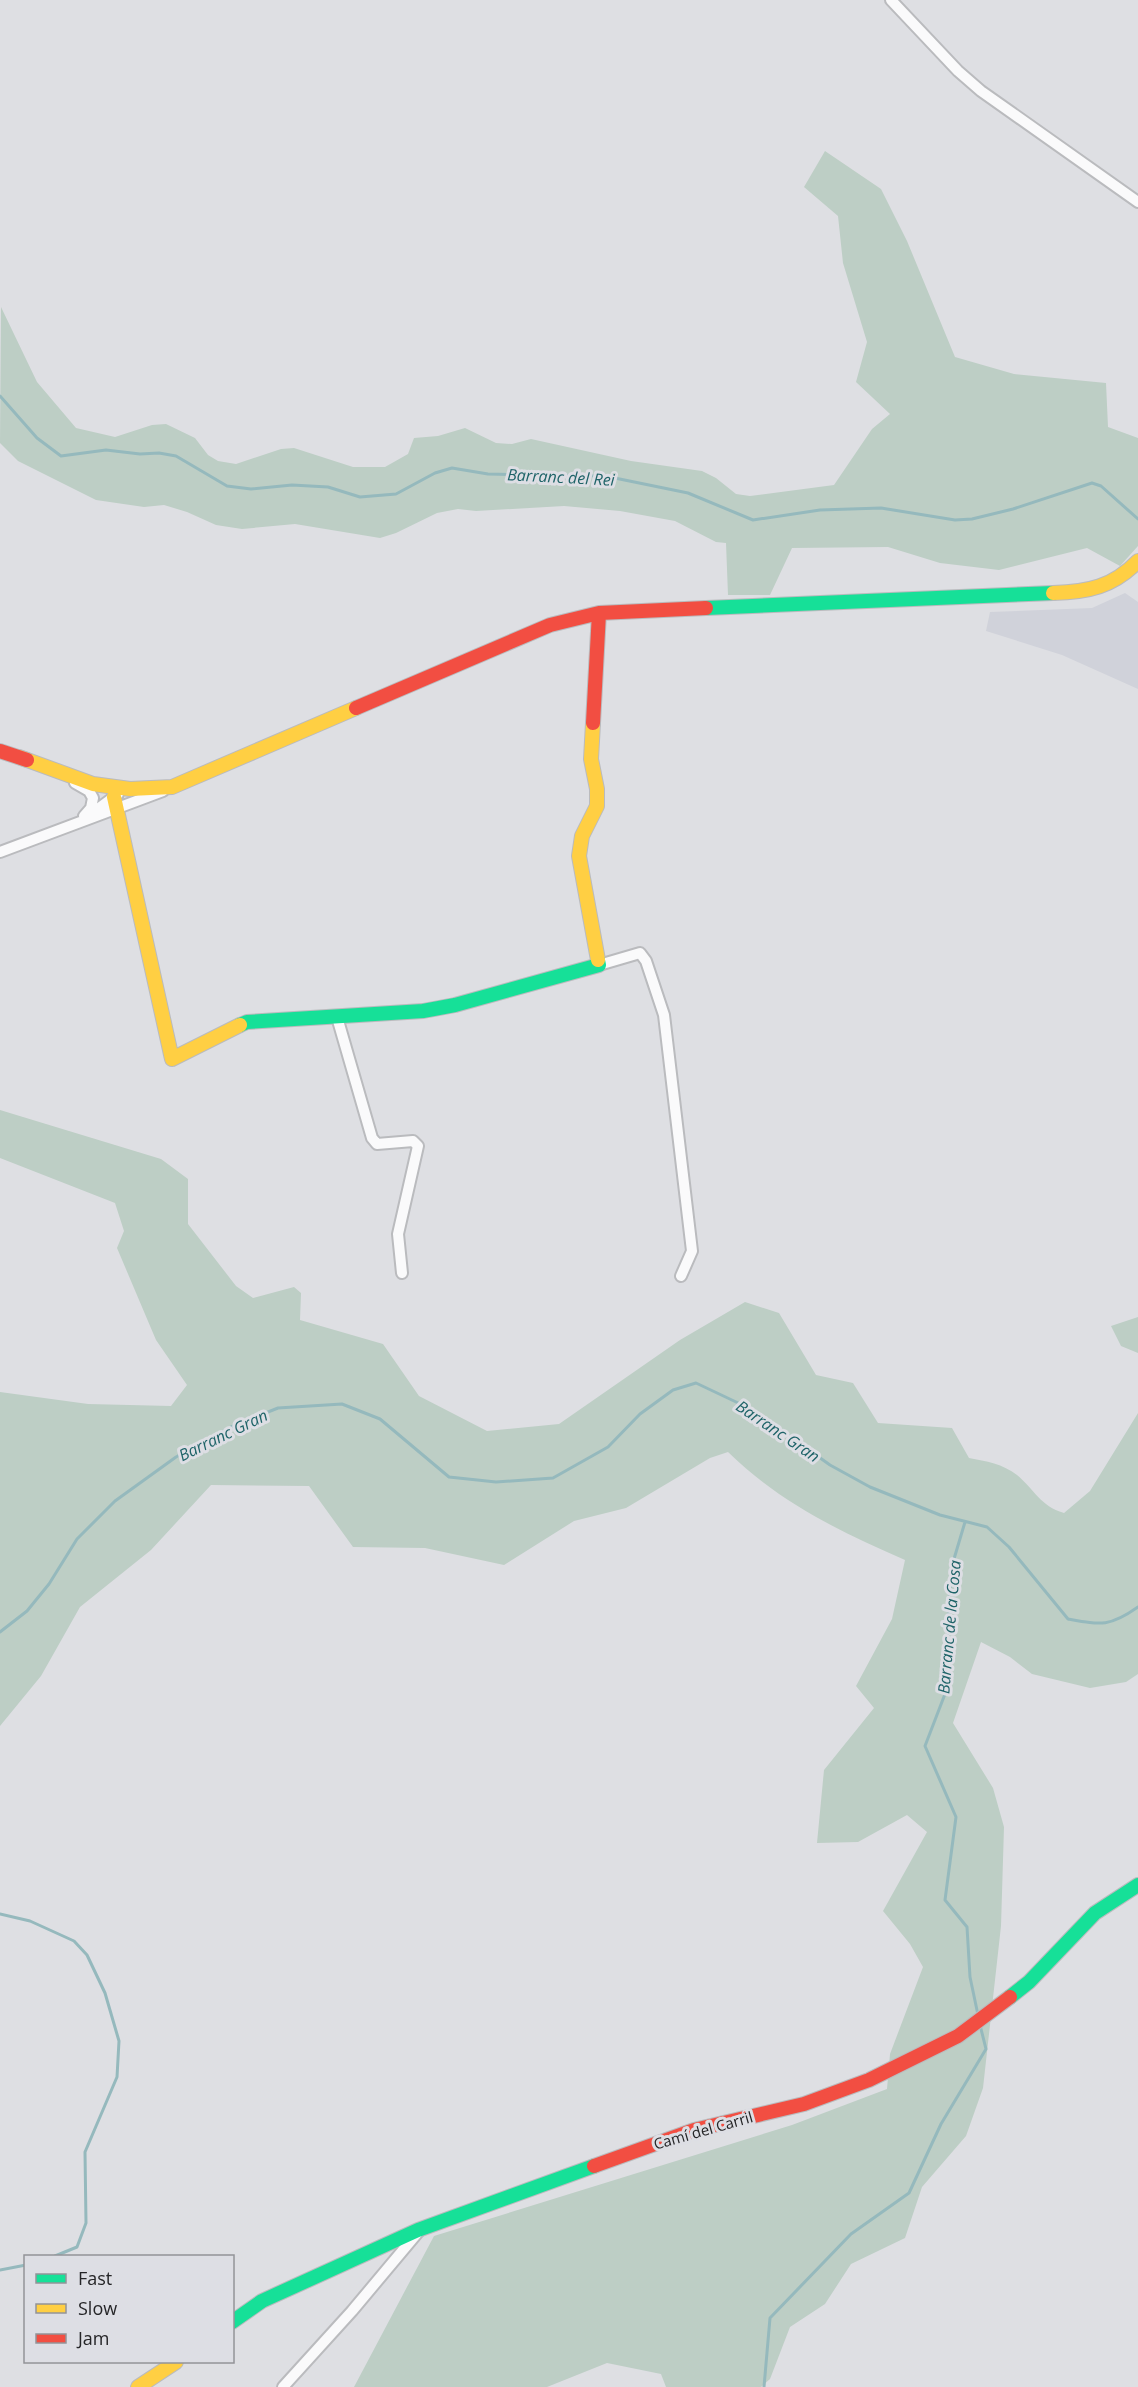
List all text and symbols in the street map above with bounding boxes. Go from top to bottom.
water label: Barranc del Rei [507,463,616,491]
water label: Barranc Gran [732,1395,824,1467]
water label: Barranc Gran [175,1404,271,1466]
water label: Barranc de la Cosa [932,1559,966,1695]
street label: Camí del Carril [651,2106,755,2154]
legend [24,2255,234,2363]
text: Fast [78,2266,112,2290]
text: Slow [78,2296,117,2320]
text: Jam [76,2326,110,2350]

